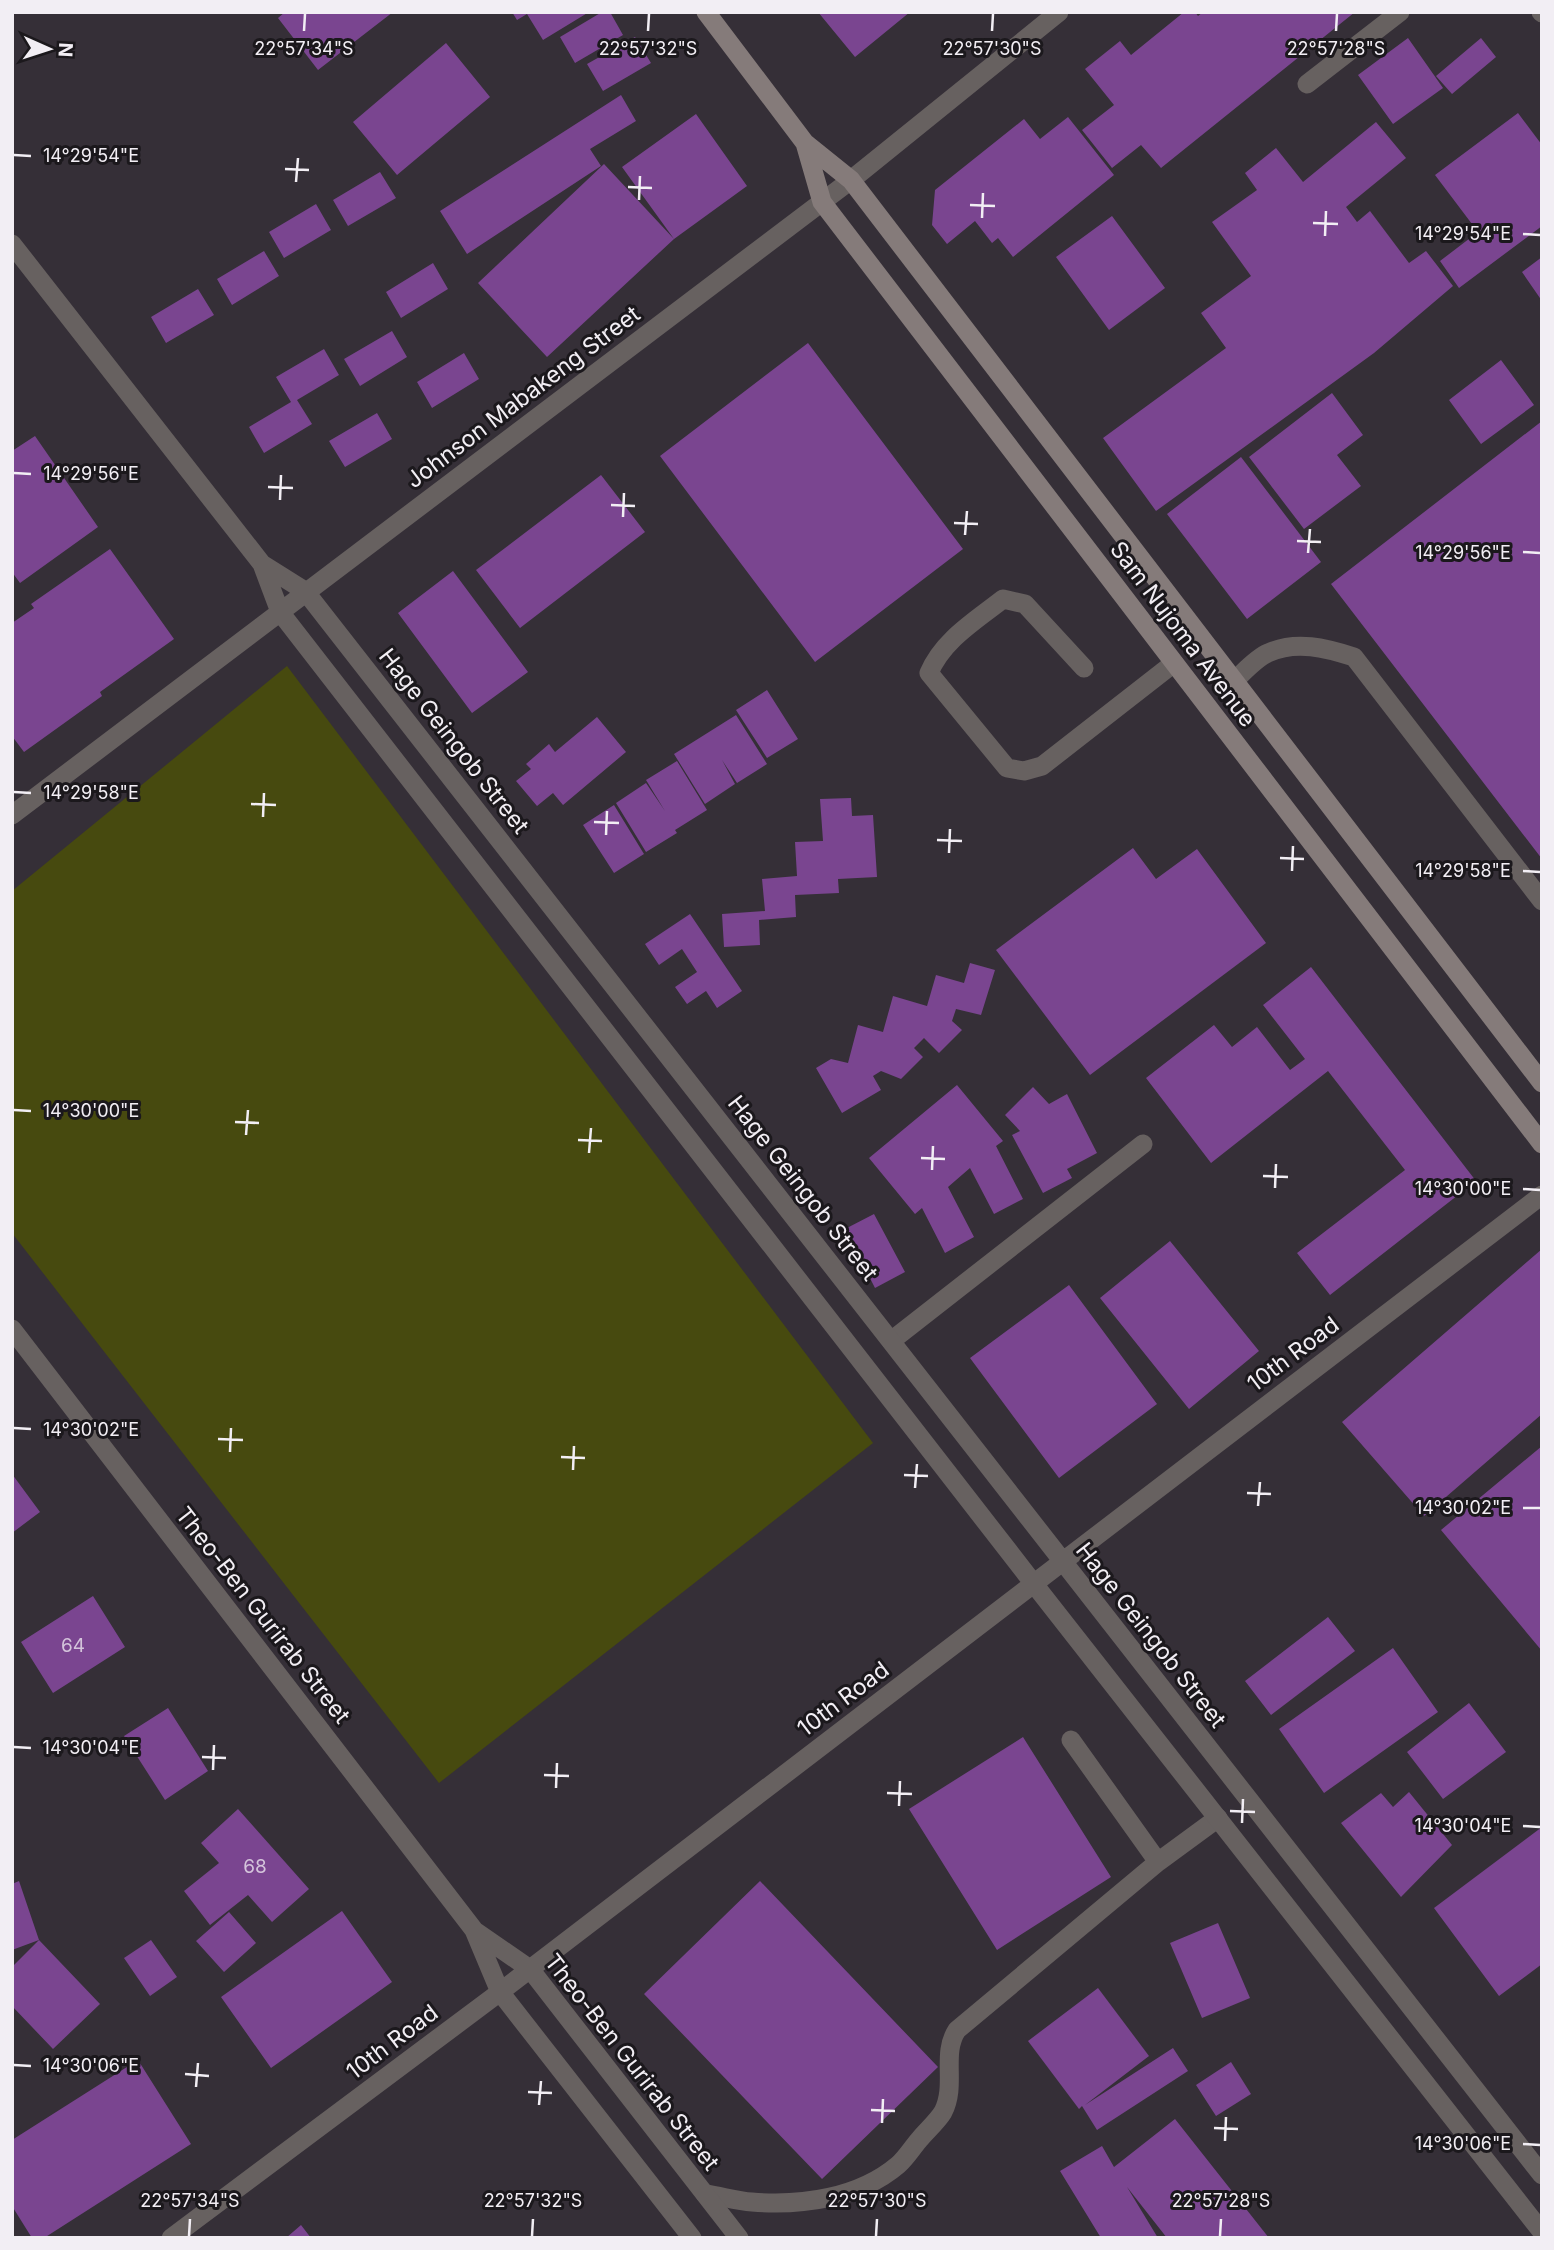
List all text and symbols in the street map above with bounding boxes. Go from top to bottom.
north arrow [14,14,84,84]
text: 22°57'34"S [254,38,354,59]
text: 22°57'32"S [599,38,697,59]
text: 22°57'30"S [942,38,1042,59]
text: 22°57'28"S [1287,38,1385,59]
text: N [54,42,77,58]
text: 14°29'54"E [43,145,139,166]
text: 14°29'54"E [1415,223,1511,244]
street label: Johnson Mabakeng Street [401,300,646,494]
text: 14°29'56"E [43,463,139,484]
street label: Sam Nujoma Avenue [1104,536,1262,732]
text: 14°29'56"E [1415,542,1511,563]
street label: Hage Geingob Street [373,643,535,839]
text: 14°29'58"E [43,782,139,803]
text: 14°29'58"E [1415,860,1511,881]
street label: Hage Geingob Street [722,1090,884,1286]
text: 14°30'00"E [43,1100,139,1121]
text: 14°30'00"E [1415,1178,1511,1199]
street label: 10th Road [1242,1311,1344,1397]
text: 14°30'02"E [43,1419,139,1440]
text: 14°30'02"E [1415,1497,1511,1518]
street label: Theo-Ben Gurirab Street [170,1501,357,1729]
street label: Hage Geingob Street [1070,1537,1232,1733]
house number: 64 [61,1634,85,1657]
street label: 10th Road [792,1656,894,1742]
text: 14°30'04"E [43,1737,139,1758]
text: 14°30'04"E [1415,1815,1511,1836]
house number: 68 [243,1855,267,1878]
street label: Theo-Ben Gurirab Street [539,1948,726,2176]
street label: 10th Road [341,1999,443,2085]
text: 14°30'06"E [43,2055,139,2076]
text: 14°30'06"E [1415,2133,1511,2154]
text: 22°57'34"S [140,2190,240,2211]
text: 22°57'32"S [484,2190,582,2211]
text: 22°57'30"S [827,2190,927,2211]
text: 22°57'28"S [1172,2190,1270,2211]

